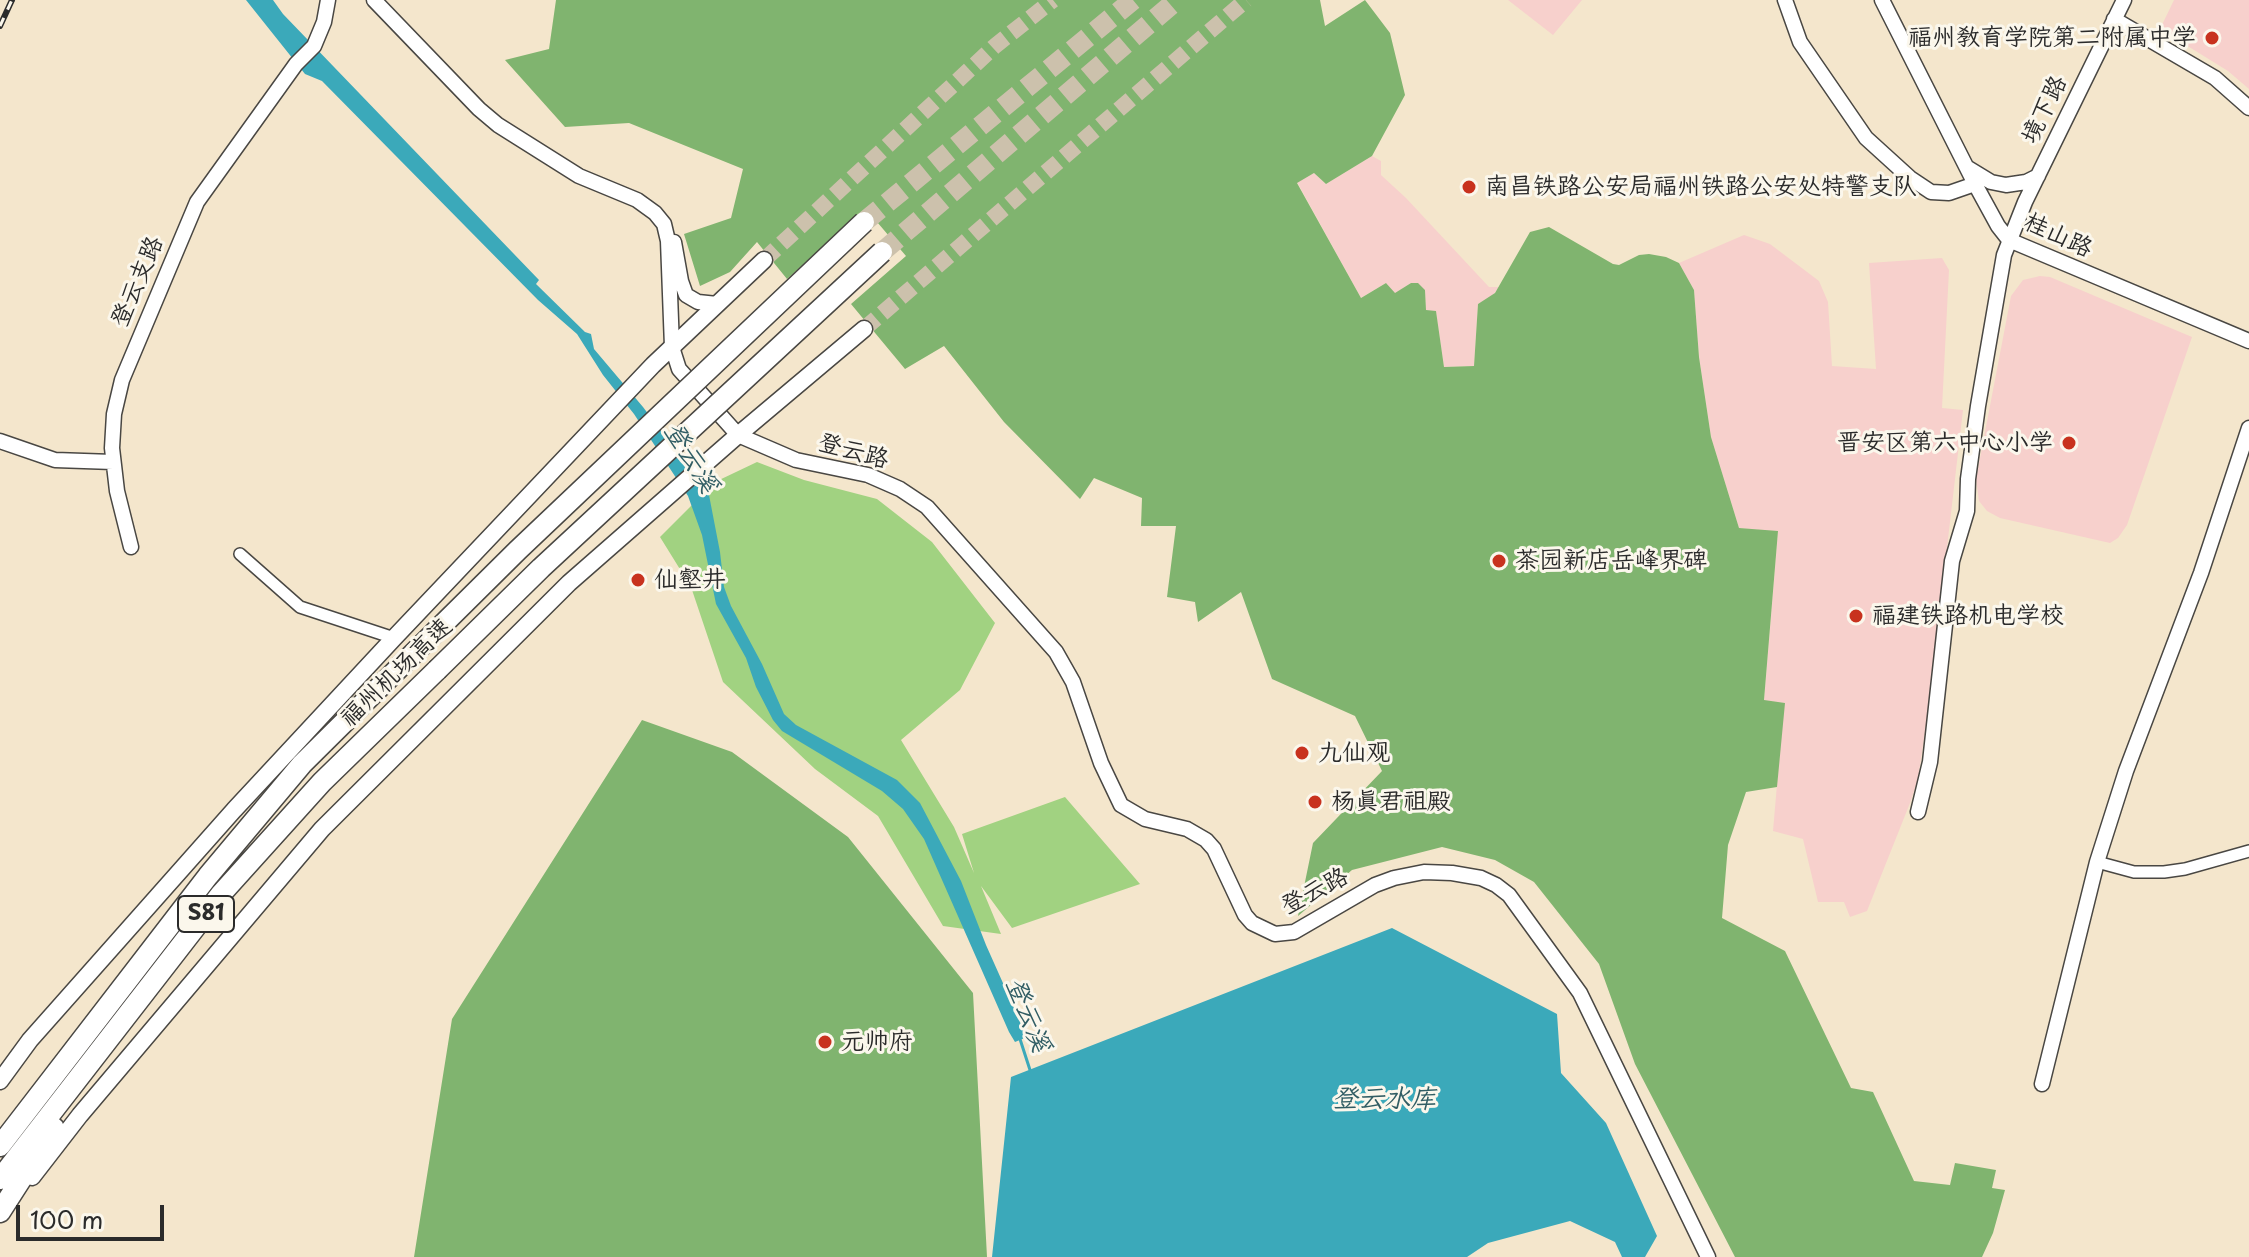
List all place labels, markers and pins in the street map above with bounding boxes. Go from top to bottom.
place label: 福州教育学院第二附属中学 [1908,24,2196,52]
marker: 福州教育学院第二附属中学 [2203,29,2221,47]
place label: 南昌铁路公安局福州铁路公安处特警支队 [1485,173,1917,201]
marker: 南昌铁路公安局福州铁路公安处特警支队 [1460,178,1478,196]
place label: 晋安区第六中心小学 [1837,429,2053,457]
marker: 晋安区第六中心小学 [2060,434,2078,452]
place label: 茶园新店岳峰界碑 [1515,547,1707,575]
marker: 茶园新店岳峰界碑 [1490,552,1508,570]
place label: 仙壑井 [654,566,726,594]
marker: 仙壑井 [629,571,647,589]
place label: 福建铁路机电学校 [1872,602,2064,630]
marker: 福建铁路机电学校 [1847,607,1865,625]
place label: 九仙观 [1318,739,1390,767]
marker: 九仙观 [1293,744,1311,762]
place label: 杨真君祖殿 [1331,788,1451,816]
marker: 杨真君祖殿 [1306,793,1324,811]
place label: 元帅府 [841,1028,913,1056]
marker: 元帅府 [816,1033,834,1051]

